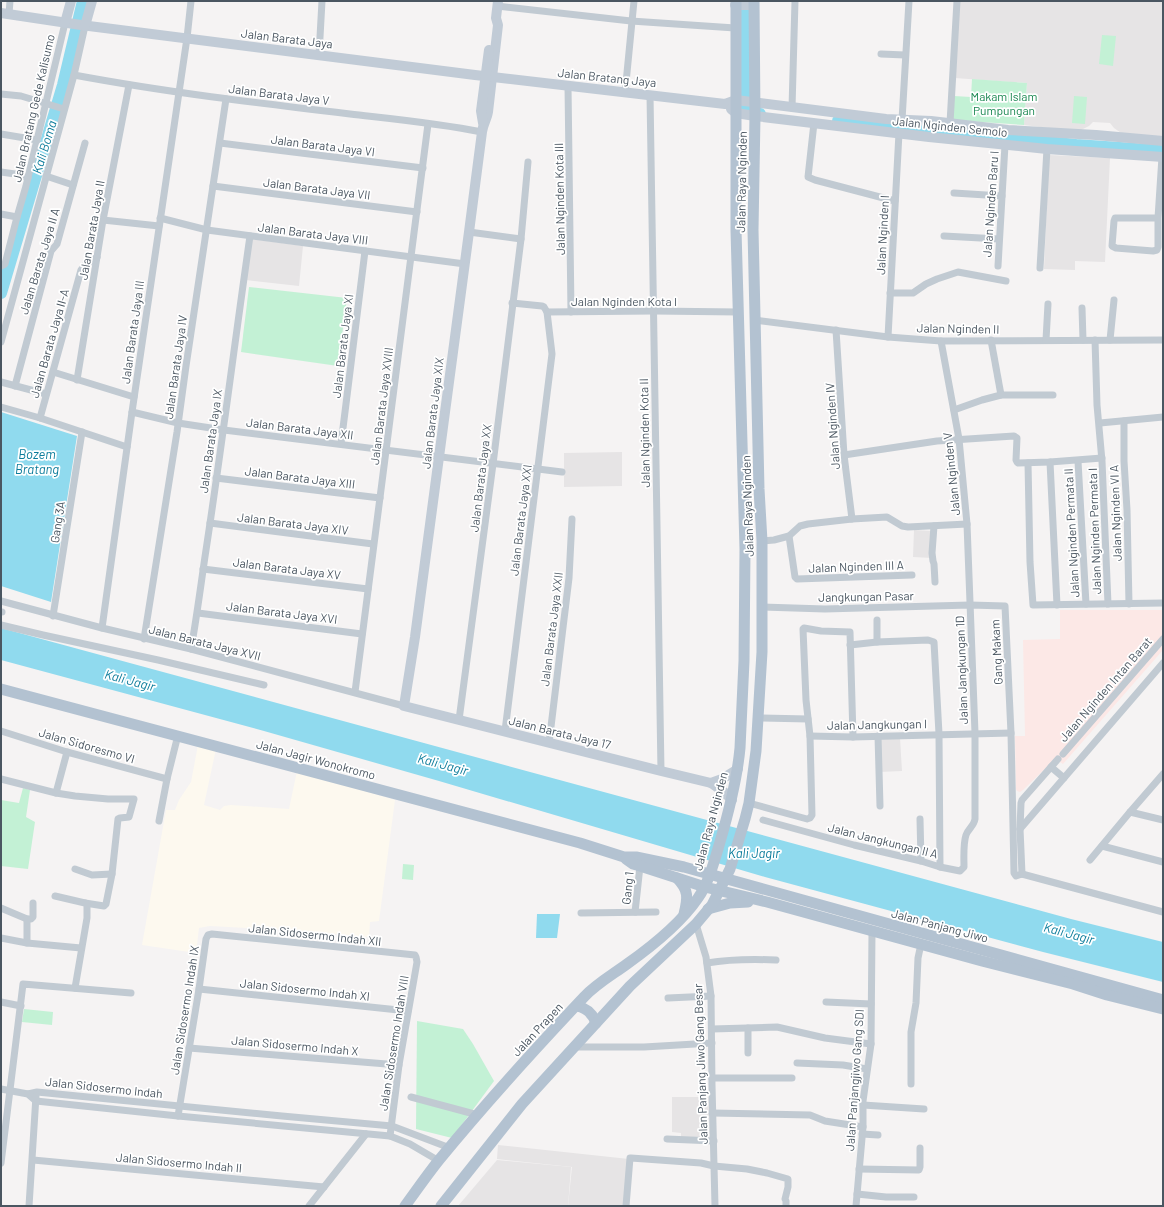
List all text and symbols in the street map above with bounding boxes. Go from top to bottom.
street label: Jalan Barata Jaya [240,25,334,51]
street label: Jalan Bratang Gede Kalisumo [9,33,57,183]
street label: Jalan Bratang Jaya [557,65,657,89]
street label: Jalan Barata Jaya V [228,81,330,107]
park label: Makam Islam Pumpungan [971,89,1037,117]
street label: Jalan Nginden Semolo [892,113,1008,139]
water label: Kali Boma [28,118,60,176]
street label: Jalan Raya Nginden [733,131,749,233]
street label: Jalan Barata Jaya VI [270,132,376,158]
street label: Jalan Nginden Kota III [551,143,567,255]
street label: Jalan Nginden Baru I [979,150,1001,258]
street label: Jalan Barata Jaya VII [263,174,371,202]
street label: Jalan Barata Jaya II [75,179,107,281]
street label: Jalan Nginden I [873,195,891,275]
street label: Jalan Barata Jaya II A [16,206,62,316]
street label: Jalan Barata Jaya VIII [257,219,369,247]
street label: Jalan Barata Jaya III [118,280,146,384]
street label: Jalan Barata Jaya II-A [27,287,71,399]
street label: Jalan Barata Jaya XI [329,293,355,399]
street label: Jalan Nginden Kota I [571,294,677,308]
street label: Jalan Barata Jaya IV [161,314,189,420]
street label: Jalan Nginden II [916,320,1000,336]
street label: Jalan Barata Jaya XVIII [367,347,395,465]
street label: Jalan Barata Jaya XIX [418,357,446,469]
street label: Jalan Nginden Kota II [636,378,652,488]
street label: Jalan Nginden IV [822,382,842,470]
street label: Jalan Barata Jaya IX [196,388,224,494]
street label: Jalan Barata Jaya XII [246,414,354,442]
street label: Jalan Barata Jaya XX [466,423,494,533]
street label: Jalan Nginden V [940,432,962,516]
water label: Bozem Bratang [15,446,59,477]
street label: Jalan Raya Nginden [738,455,756,557]
street label: Jalan Barata Jaya XIII [244,463,356,491]
street label: Jalan Barata Jaya XXI [506,464,534,576]
street label: Jalan Nginden VI A [1106,465,1124,561]
street label: Jalan Nginden Permata II [1061,468,1081,598]
street label: Jalan Nginden Permata I [1085,468,1103,594]
street label: Gang 3A [47,500,67,544]
street label: Jalan Barata Jaya XIV [237,509,349,537]
street label: Jalan Barata Jaya XV [232,554,342,582]
street label: Jalan Nginden III A [808,557,904,575]
street label: Jalan Barata Jaya XXII [537,571,565,687]
street label: Jangkungan Pasar [818,588,915,604]
street label: Jalan Barata Jaya XVI [226,598,338,626]
street label: Jalan Jangkungan 1D [952,615,970,725]
street label: Gang Makam [987,619,1005,685]
street label: Jalan Barata Jaya XVII [148,621,262,663]
street label: Jalan Nginden Intan Barat [1056,634,1154,744]
water label: Kali Jagir [103,666,157,695]
street label: Jalan Barata Jaya 17 [508,713,613,752]
street label: Jalan Jangkungan I [827,716,927,732]
street label: Jalan Sidoresmo VI [37,725,137,765]
street label: Jalan Jagir Wonokromo [255,736,377,782]
water label: Kali Jagir [416,750,470,779]
street label: Jalan Raya Nginden [690,770,730,872]
street label: Jalan Jangkungan II A [826,820,940,860]
water label: Kali Jagir [728,845,780,861]
street label: Gang 1 [618,871,636,905]
street label: Jalan Panjang Jiwo [890,905,990,945]
water label: Kali Jagir [1042,919,1096,948]
street label: Jalan Sidosermo Indah XII [248,920,382,948]
street label: Jalan Sidosermo Indah IX [167,944,201,1076]
street label: Jalan Sidosermo Indah VIII [375,974,411,1112]
street label: Jalan Sidosermo Indah XI [239,975,371,1003]
street label: Jalan Panjang Jiwo Gang Besar [690,983,710,1145]
street label: Jalan Prapen [509,999,565,1059]
street label: Jalan Panjangjiwo Gang SDI [842,1009,866,1151]
street label: Jalan Sidosermo Indah X [231,1032,359,1058]
street label: Jalan Sidosermo Indah [45,1074,163,1100]
street label: Jalan Sidosermo Indah II [115,1150,243,1174]

